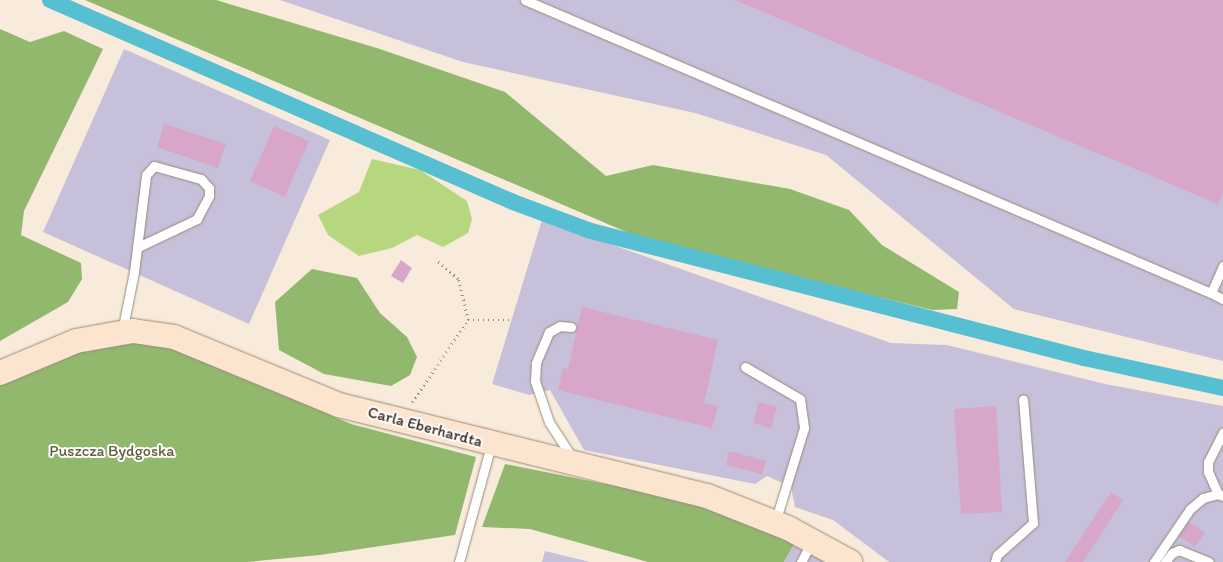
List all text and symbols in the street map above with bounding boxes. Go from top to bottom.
street label: Carla Eberhardta [366,403,484,451]
park label: Puszcza Bydgoska [50,441,174,461]

